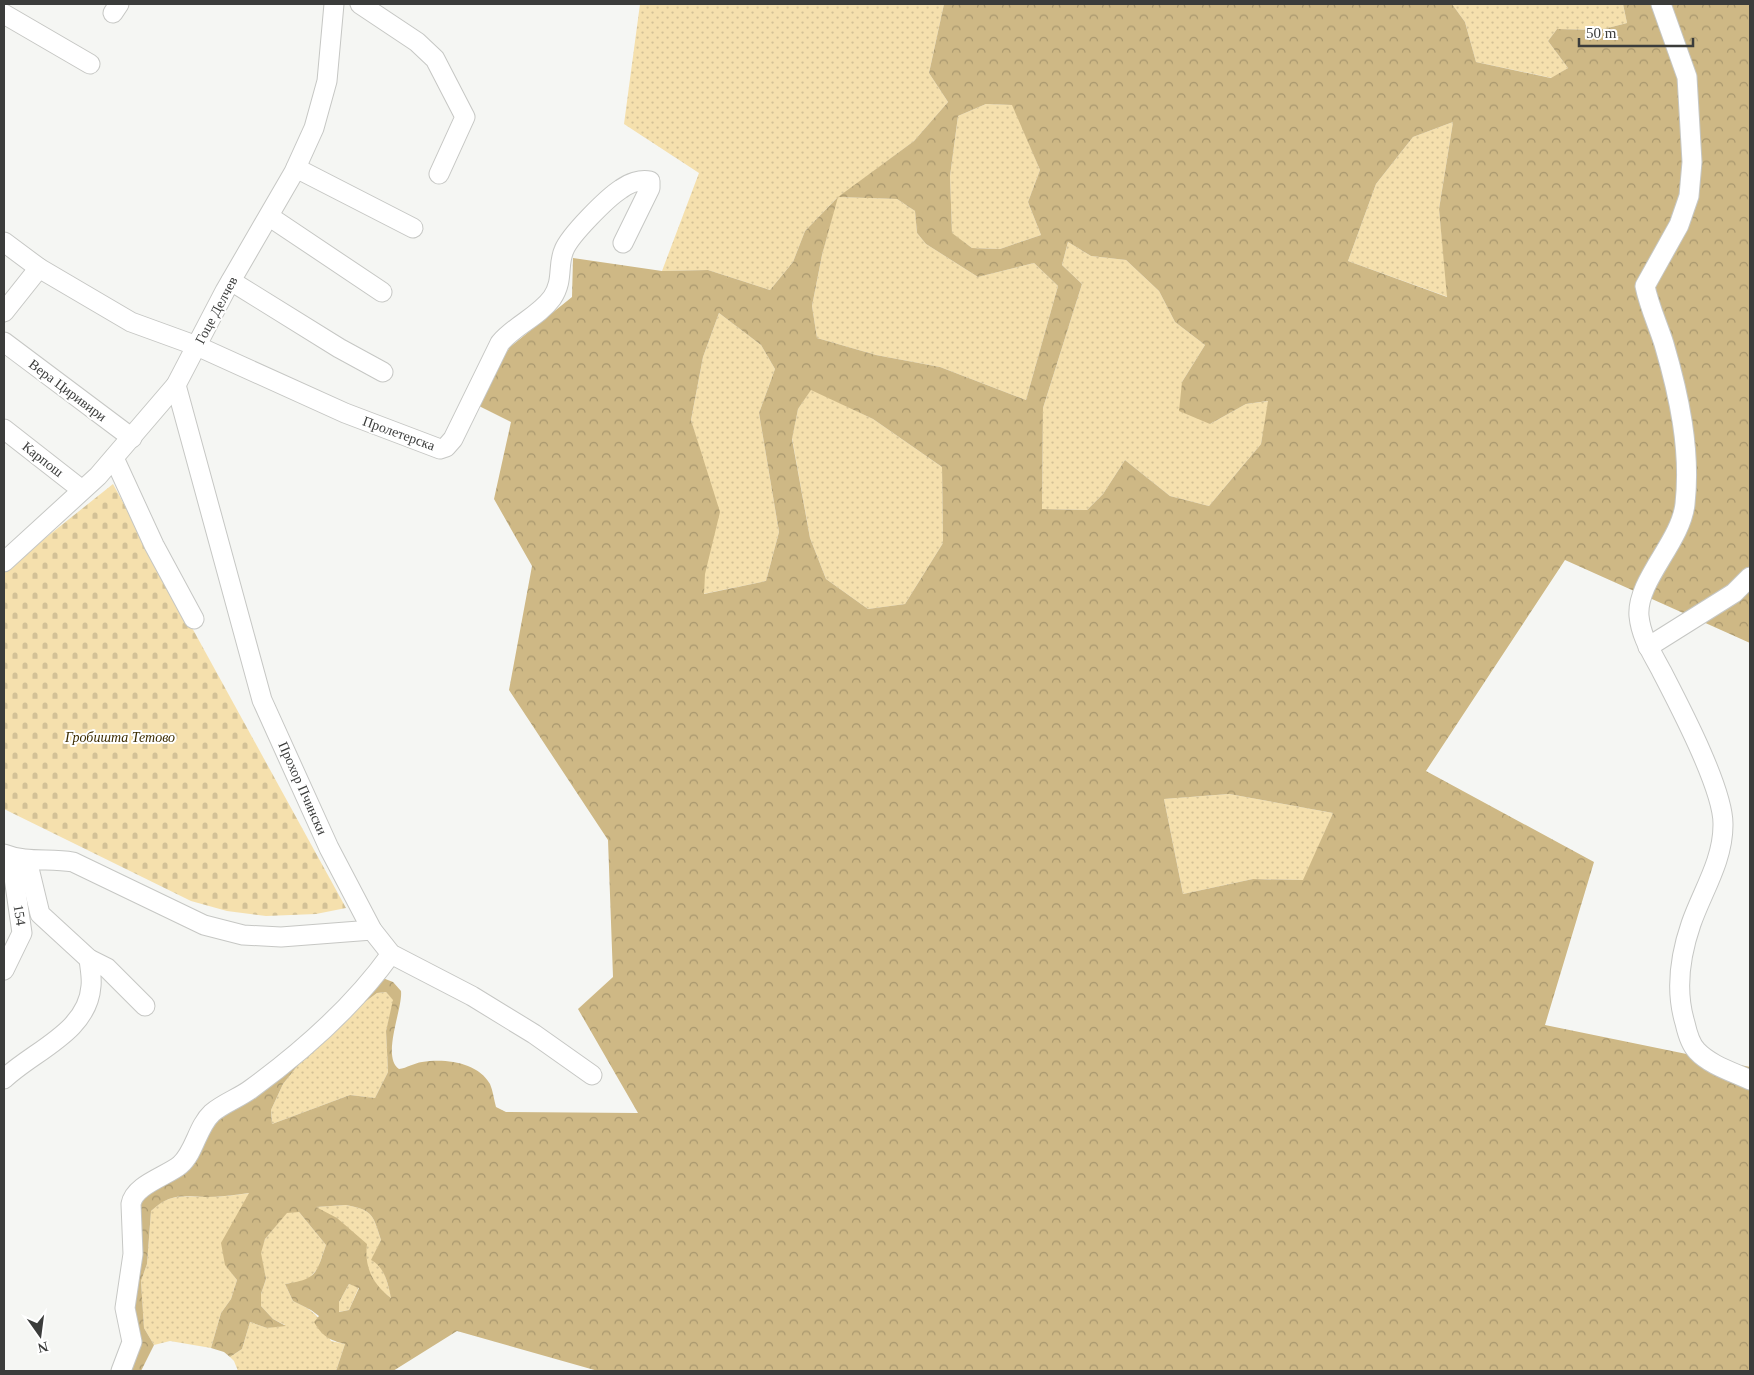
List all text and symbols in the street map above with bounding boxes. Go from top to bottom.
scale bar [1579,15,1693,47]
text: 50 m [1586,25,1617,41]
street label: Гоце Делчев [192,274,241,346]
street label: Вера Циривири [26,356,110,425]
street label: Пролетерска [361,414,438,454]
street label: Карпош [19,439,66,480]
park label: Гробишта Тетово [64,730,175,745]
street label: Прохор Пчински [275,739,330,838]
street label: 154 [10,904,29,927]
north arrow [15,1310,65,1360]
text: N [36,1339,50,1356]

